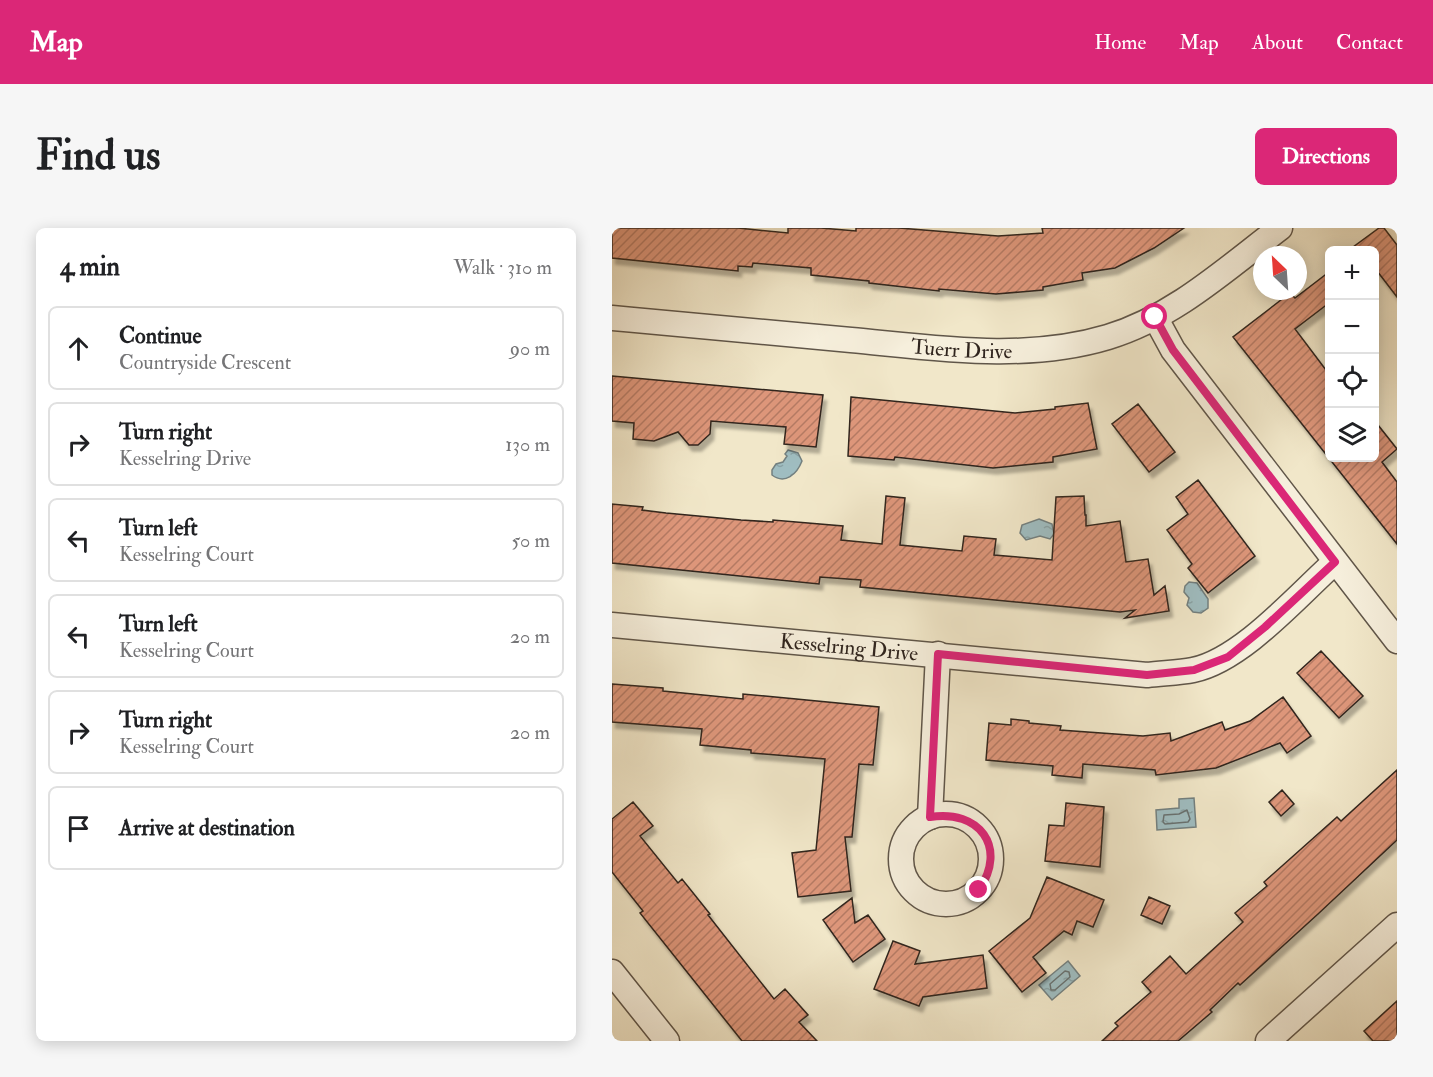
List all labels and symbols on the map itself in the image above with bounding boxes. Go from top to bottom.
north arrow [1253,246,1307,300]
route start [1141,303,1167,329]
street label: Tuerr Drive [910,333,1013,365]
street label: Kesselring Drive [779,627,920,667]
route end [965,876,991,902]

